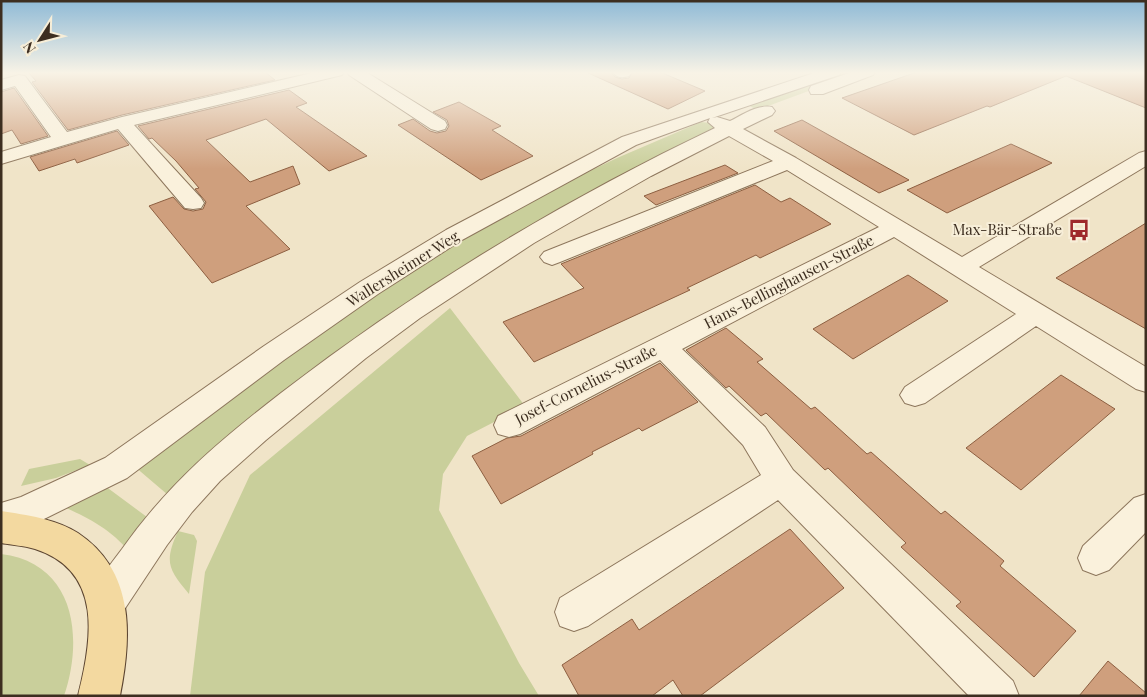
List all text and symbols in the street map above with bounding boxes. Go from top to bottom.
north arrow [15,15,65,65]
text: N [18,38,40,58]
bus stop icon: Max-Bär-Straße [1066,217,1092,243]
place label: Max-Bär-Straße [952,219,1062,239]
street label: Wallersheimer Weg [342,225,463,311]
street label: Hans-Bellinghausen-Straße [700,230,877,333]
street label: Josef-Cornelius-Straße [510,340,660,429]

